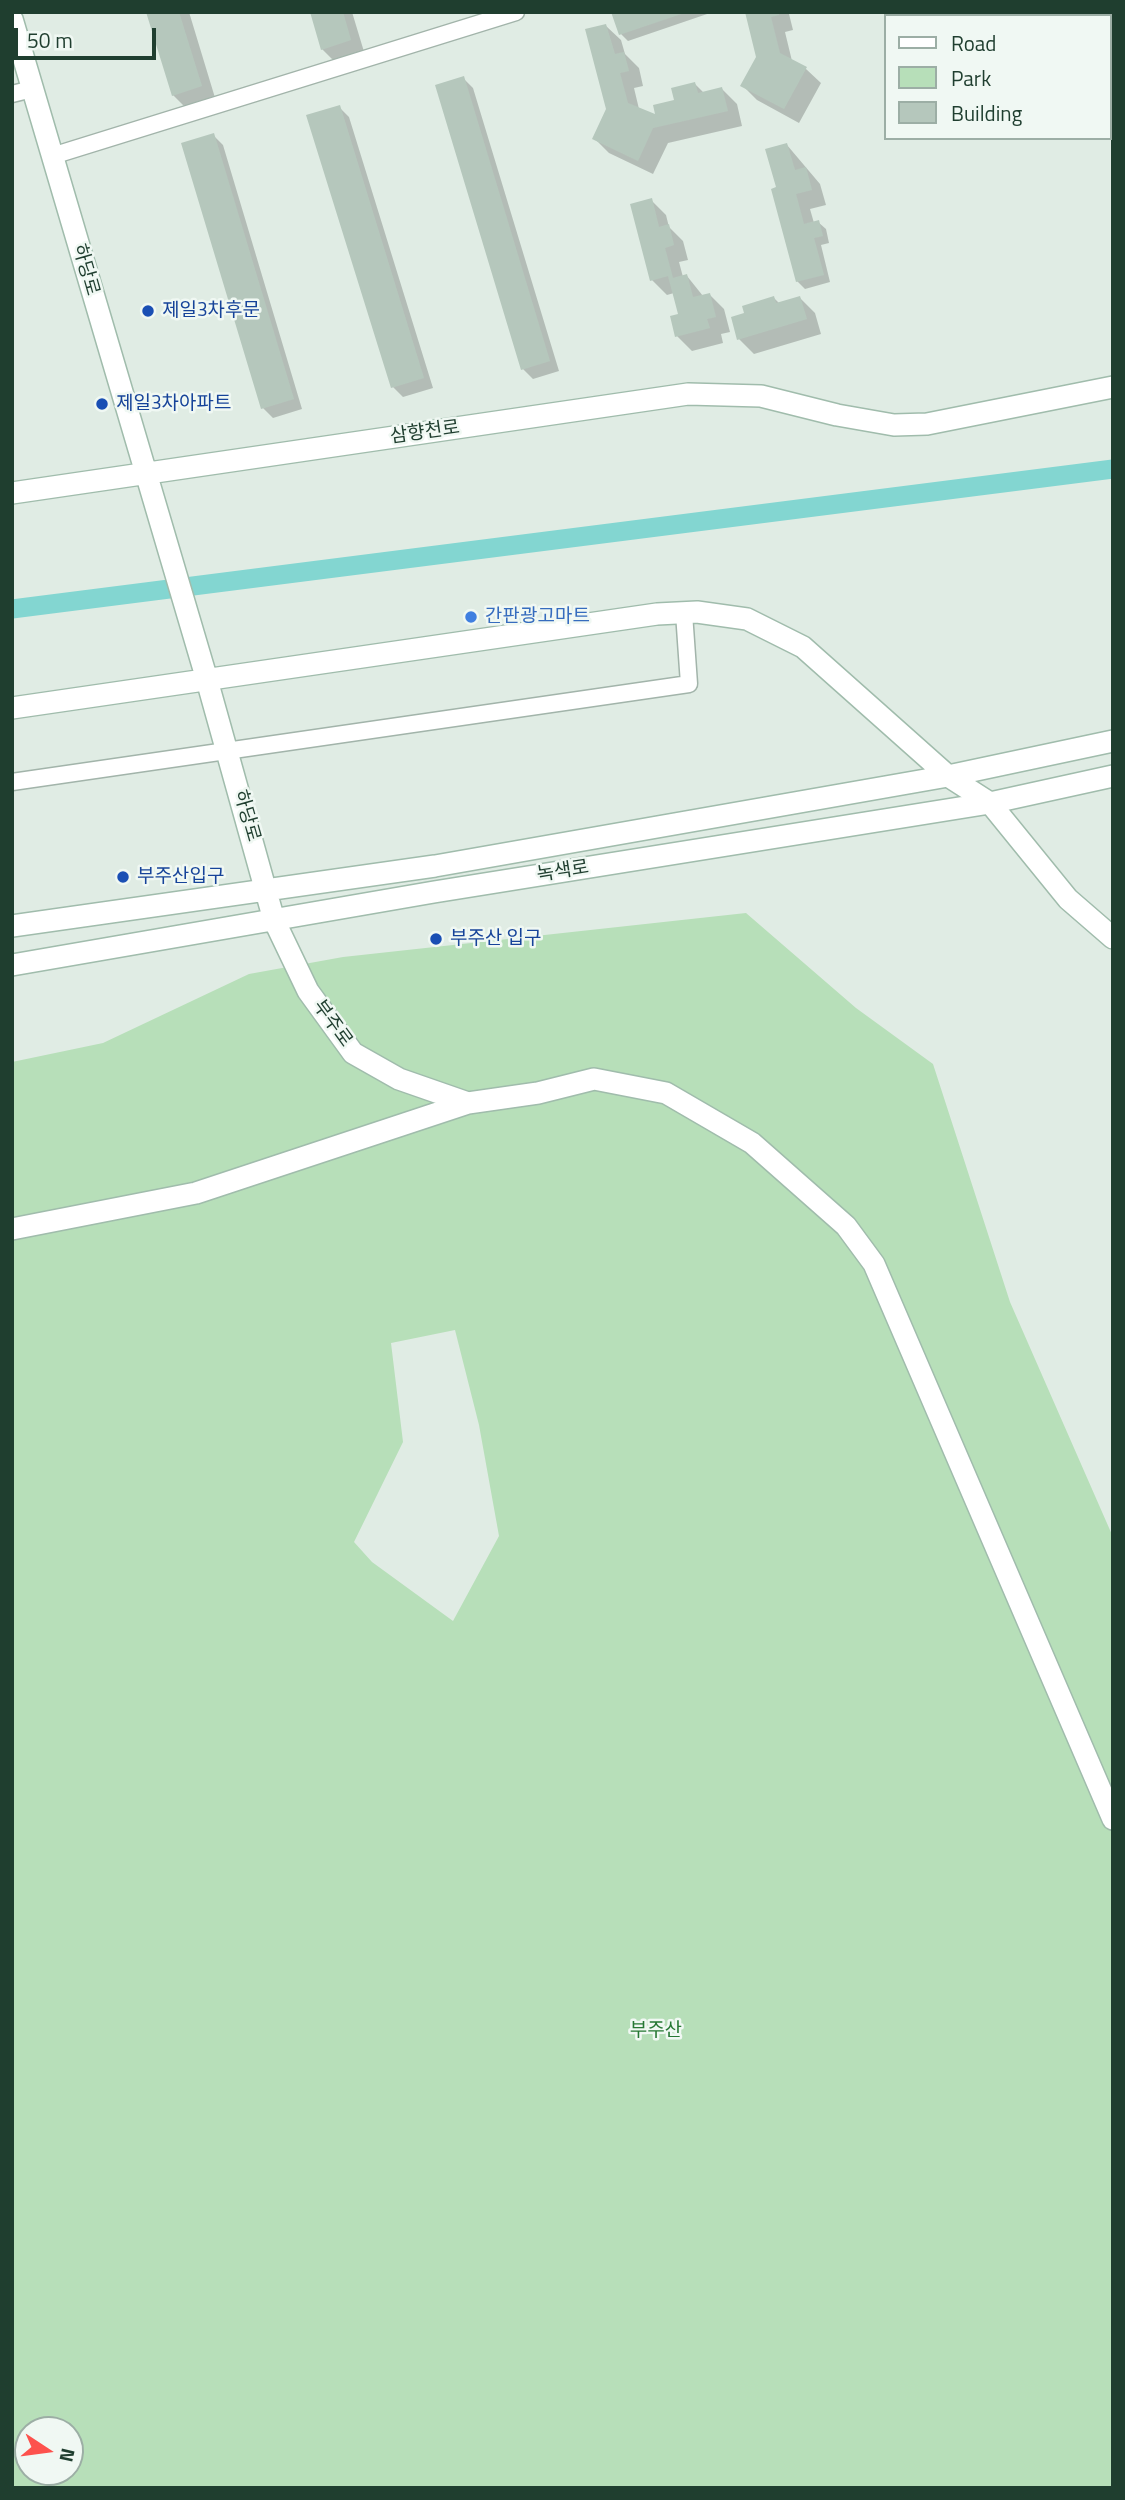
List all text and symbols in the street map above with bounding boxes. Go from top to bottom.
scale bar [18,14,159,58]
legend [884,14,1111,140]
text: 50 m [27,24,73,56]
text: Road [951,27,996,59]
text: Park [951,62,991,94]
text: Building [951,97,1022,129]
street label: 하당로 [67,242,103,298]
place label: 제일3차후문 [162,300,260,322]
marker: 제일3차후문 [140,303,156,319]
place label: 제일3차아파트 [116,393,232,415]
marker: 제일3차아파트 [94,396,110,412]
street label: 삼향천로 [389,417,461,449]
place label: 간판광고마트 [485,606,590,628]
marker: 간판광고마트 [463,609,479,625]
street label: 하당로 [228,788,264,844]
street label: 녹색로 [535,857,591,887]
place label: 부주산입구 [137,866,224,888]
marker: 부주산입구 [115,869,131,885]
place label: 부주산 입구 [450,928,542,950]
marker: 부주산 입구 [428,931,444,947]
street label: 부주로 [307,996,357,1052]
park label: 부주산 [630,2020,682,2042]
north arrow [14,2416,84,2486]
text: N [52,2446,84,2465]

